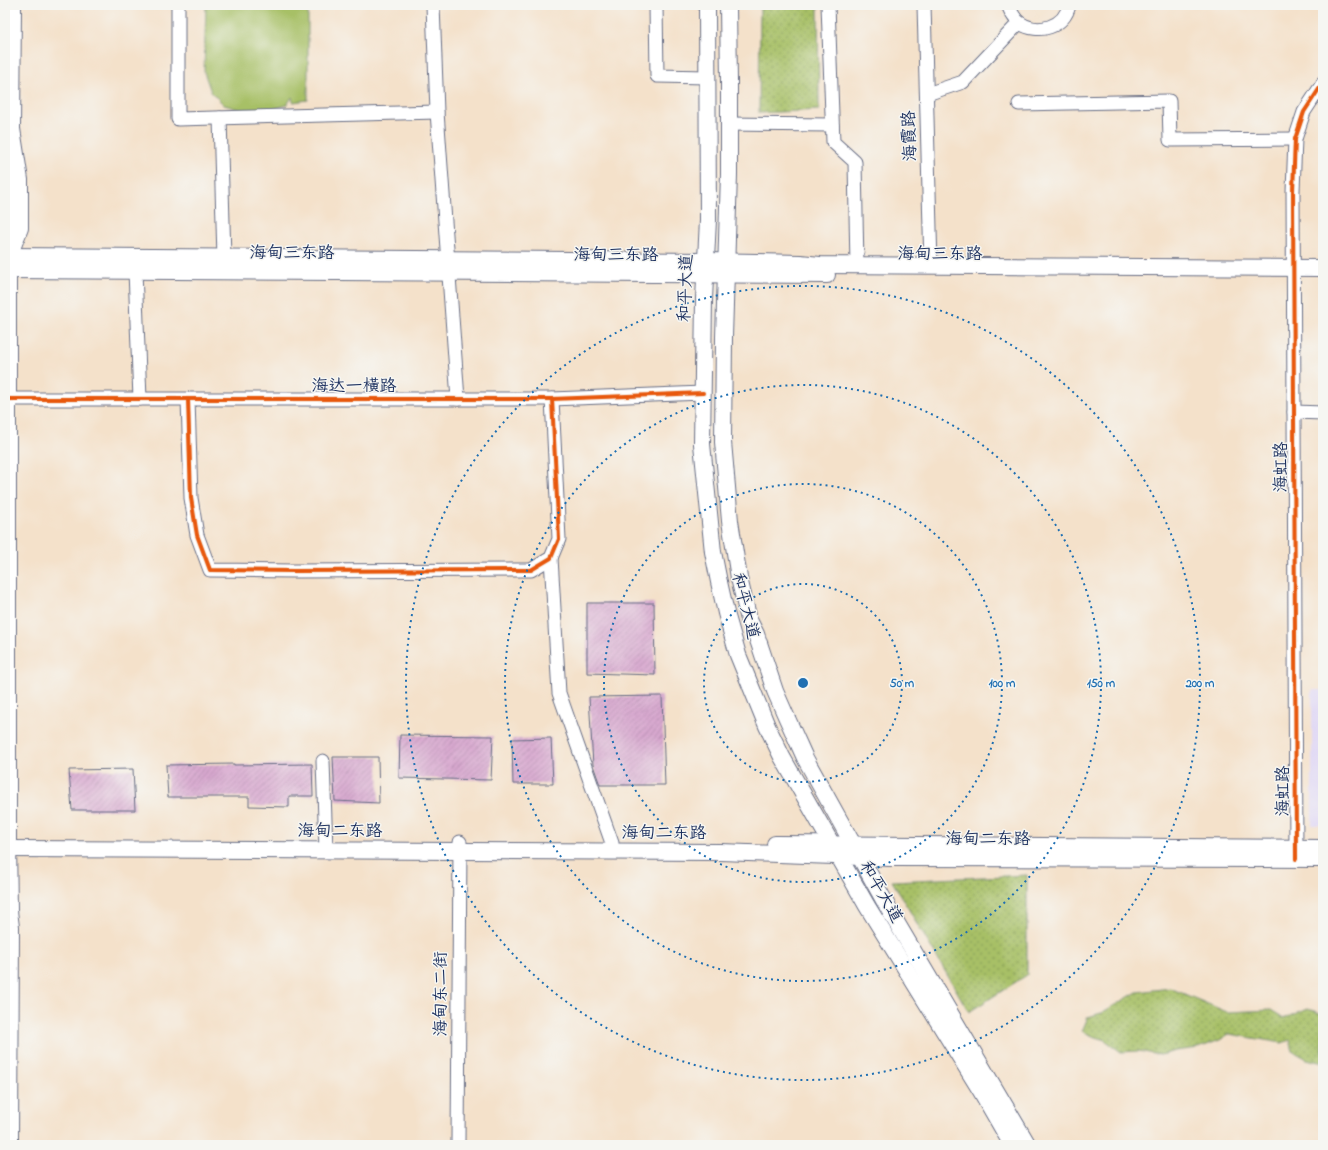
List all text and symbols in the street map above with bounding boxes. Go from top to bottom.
street label: 海霞路 [897,110,923,162]
street label: 海甸三东路 [250,241,335,266]
street label: 海甸三东路 [898,242,983,267]
street label: 海甸三东路 [574,243,659,268]
street label: 和平大道 [672,254,700,322]
street label: 海达一横路 [312,374,397,399]
street label: 海虹路 [1269,442,1294,493]
street label: 和平大道 [725,570,765,642]
text: 50 m [890,675,915,693]
text: 100 m [989,675,1016,693]
text: 150 m [1087,675,1116,693]
text: 200 m [1185,675,1215,693]
centre of rings [796,676,810,690]
street label: 海虹路 [1271,766,1296,817]
street label: 海甸二东路 [298,819,383,844]
street label: 海甸二东路 [622,821,707,846]
street label: 海甸二东路 [946,827,1031,852]
street label: 和平大道 [853,856,909,928]
street label: 海甸东二街 [429,952,454,1037]

